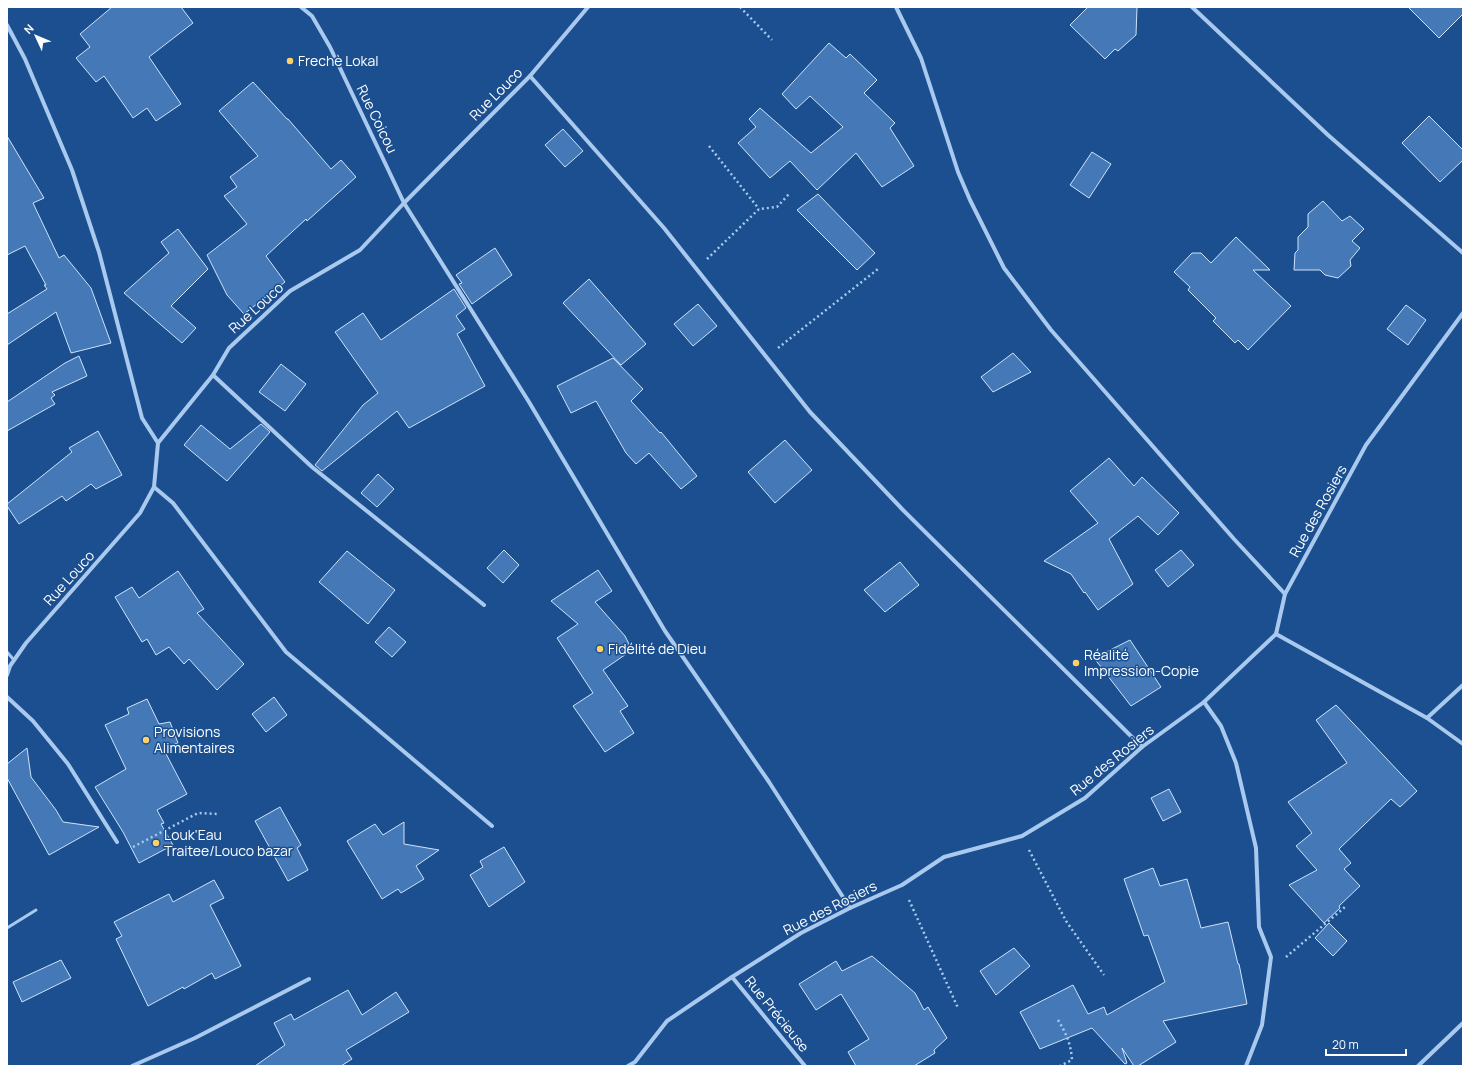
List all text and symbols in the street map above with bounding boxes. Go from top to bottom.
north arrow [16,16,56,56]
text: N [20,21,37,37]
place label: Frechè Lokal [298,51,379,70]
marker: Frechè Lokal [285,56,295,66]
street label: Rue Louco [465,63,526,124]
street label: Rue Coicou [353,81,402,156]
street label: Rue Louco [224,278,287,337]
street label: Rue des Rosiers [1284,461,1351,560]
street label: Rue Louco [39,546,98,609]
place label: Fidélité de Dieu [608,639,706,658]
marker: Fidélité de Dieu [595,644,605,654]
place label: Réalité Impression-Copie [1084,645,1199,680]
marker: Réalité Impression-Copie [1071,658,1081,668]
street label: Rue des Rosiers [1066,720,1158,799]
place label: Provisions Alimentaires [154,722,235,757]
marker: Provisions Alimentaires [141,735,151,745]
place label: Louk'Eau Traitee/Louco bazar [164,825,293,860]
marker: Louk'Eau Traitee/Louco bazar [151,838,161,848]
street label: Rue des Rosiers [780,876,880,939]
street label: Rue Précieuse [741,972,814,1056]
scale bar [1326,1031,1406,1057]
text: 20 m [1332,1036,1359,1053]

